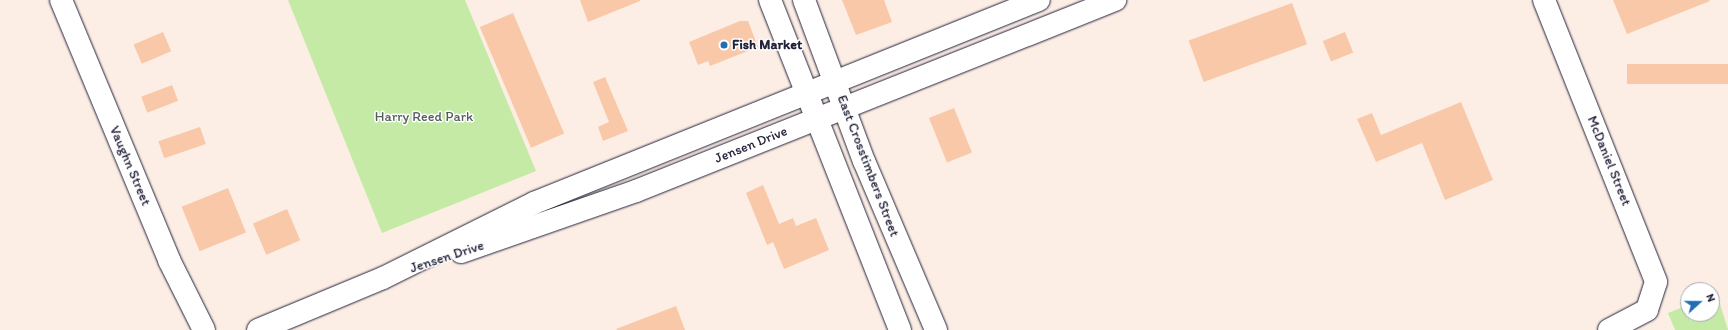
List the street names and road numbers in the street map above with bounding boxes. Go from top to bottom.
street label: East Crosstimbers Street [833,93,903,239]
street label: McDaniel Street [1583,114,1635,208]
street label: Jensen Drive [712,123,790,167]
street label: Vaughn Street [106,124,154,208]
street label: Jensen Drive [408,237,486,277]

